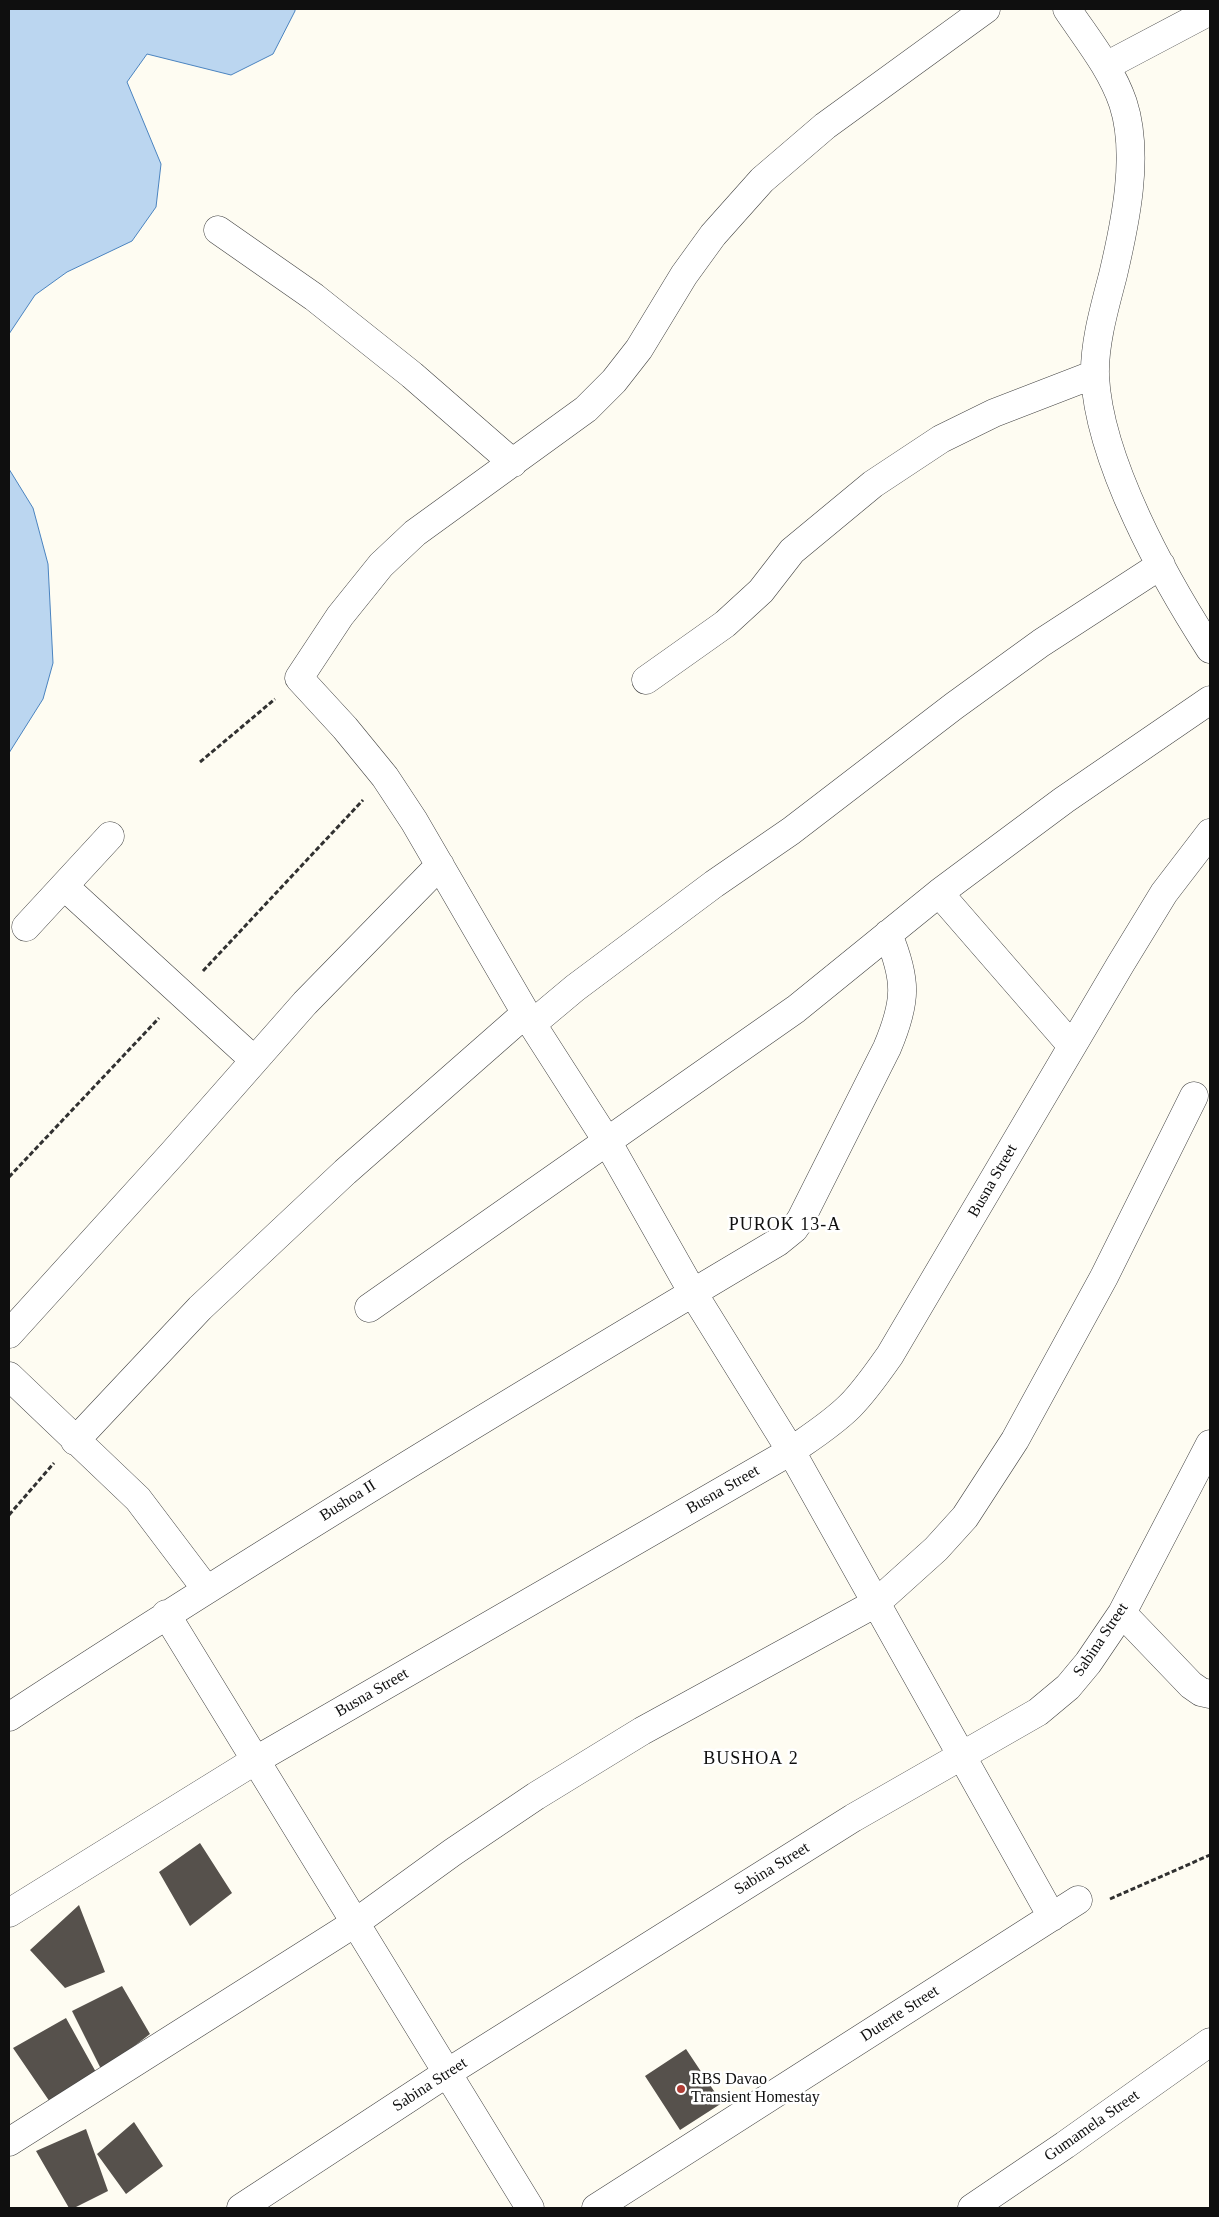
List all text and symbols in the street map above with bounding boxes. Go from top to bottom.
street label: Busna Street [964,1141,1022,1221]
district label: PUROK 13-A [727,1214,843,1236]
street label: Busna Street [683,1461,763,1519]
street label: Bushoa II [316,1476,380,1526]
street label: Sabina Street [1069,1599,1133,1681]
street label: Busna Street [332,1664,412,1722]
district label: BUSHOA 2 [702,1748,800,1770]
street label: Sabina Street [731,1838,813,1900]
street label: Duterte Street [857,1982,943,2046]
street label: Sabina Street [389,2054,471,2116]
place label: RBS Davao Transient Homestay [691,2070,820,2108]
marker: RBS Davao Transient Homestay [675,2083,687,2095]
street label: Gumamela Street [1041,2086,1143,2166]

